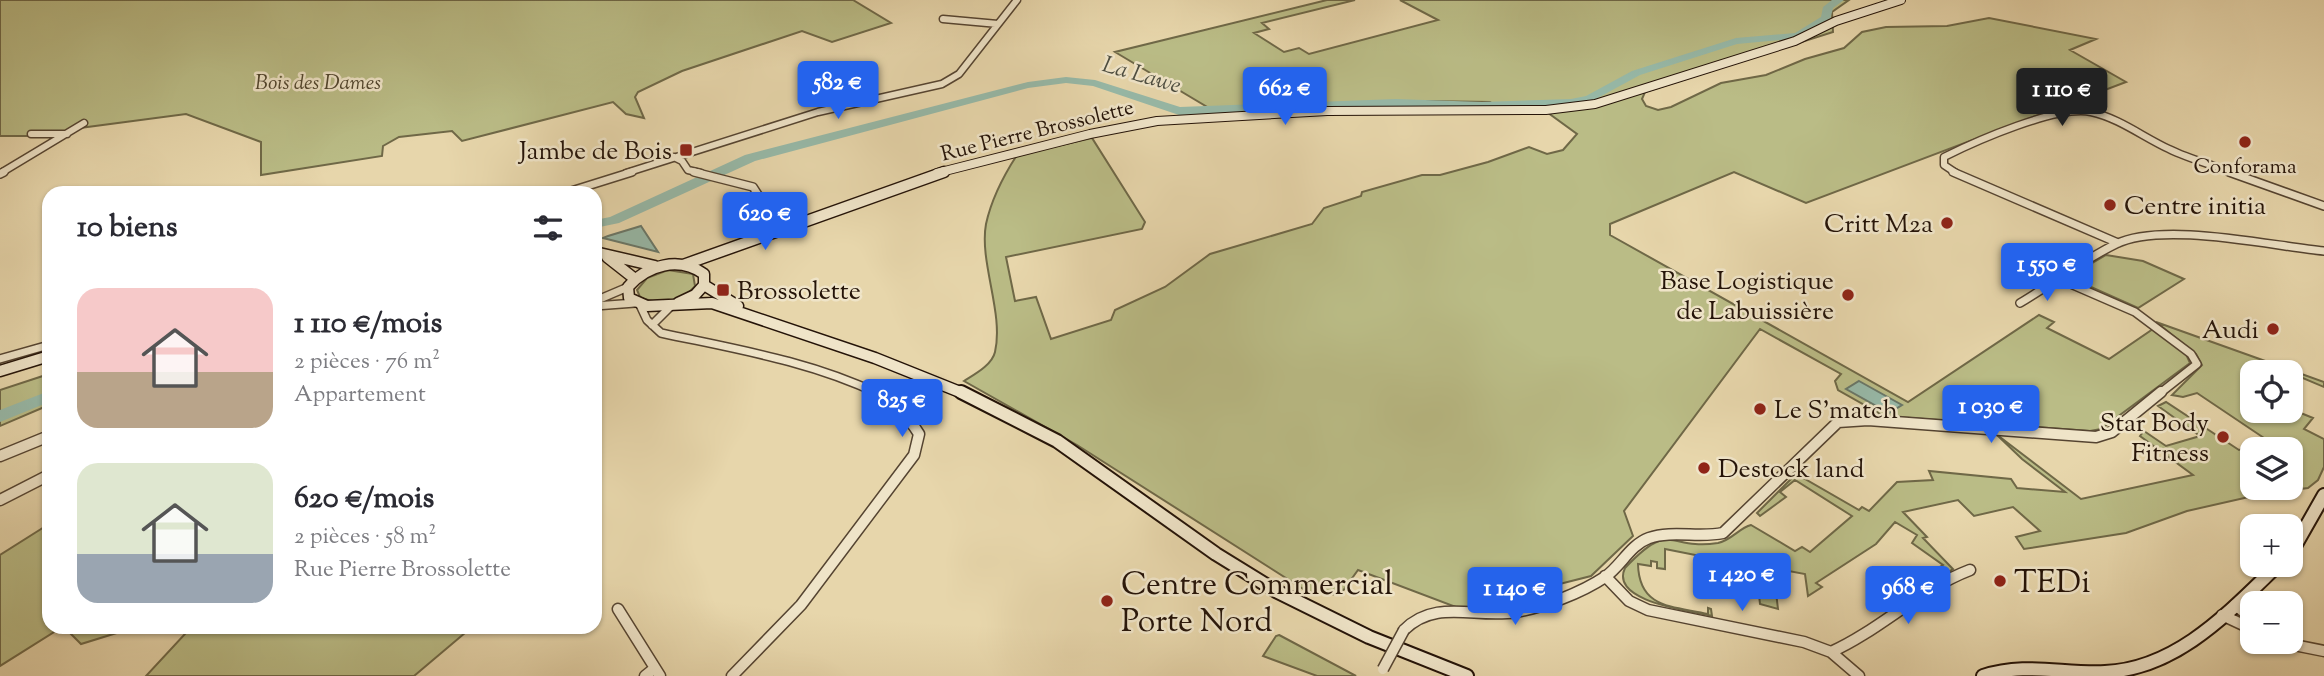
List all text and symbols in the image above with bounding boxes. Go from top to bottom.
water label: La Lawe [1098,49,1185,103]
pin: 582 € [789,61,887,121]
text: 582 € [814,67,862,100]
pin: 662 € [1236,68,1334,127]
pin: 1 110 € [1997,68,2127,128]
park label: Bois des Dames [255,69,381,99]
text: 662 € [1259,73,1311,106]
text: 1 110 € [2032,74,2092,107]
street label: Rue Pierre Brossolette [938,93,1137,170]
place label: Jambe de Bois [517,134,672,171]
marker: Conforama [2237,134,2253,150]
marker: Jambe de Bois [678,142,694,158]
place label: Conforama [2193,153,2297,183]
place label: Centre initia [2124,189,2266,226]
pin: 620 € [716,192,814,252]
marker: Centre initia [2102,197,2118,213]
text: 620 € [738,198,792,231]
text: 10 biens [77,207,177,250]
place label: Critt M2a [1824,207,1933,244]
icon: filters [529,209,567,247]
marker: Critt M2a [1939,215,1955,231]
pin: 1 550 € [1982,244,2112,303]
text: 1 550 € [2017,249,2077,282]
place label: Base Logistique de Labuissière [1660,264,1834,331]
place label: Brossolette [737,274,861,311]
marker: Brossolette [715,282,731,298]
marker: Base Logistique de Labuissière [1840,287,1856,303]
text: 1 110 €/mois [294,303,442,346]
place label: Audi [2202,313,2259,350]
icon: home [133,316,217,400]
marker: Audi [2265,321,2281,337]
text: 2 pièces · 76 m² [294,346,440,379]
map controls [2240,360,2303,654]
button: locate [2240,360,2303,423]
text: Appartement [294,379,426,412]
pin: 825 € [853,380,951,439]
text: 825 € [878,385,926,418]
pin: 1 030 € [1926,386,2056,445]
text: 1 030 € [1958,391,2024,424]
place label: Le S'match [1774,393,1898,430]
marker: Le S'match [1752,401,1768,417]
place label: Star Body Fitness [2100,406,2209,473]
marker: Star Body Fitness [2215,429,2231,445]
button: layers [2240,437,2303,500]
place label: Destock land [1718,452,1865,489]
marker: Destock land [1696,460,1712,476]
text: 620 €/mois [294,478,434,521]
icon: home [133,491,217,575]
button: + [2240,514,2303,577]
text: 2 pièces · 58 m² [294,521,436,554]
text: Rue Pierre Brossolette [294,554,511,587]
pin: 1 420 € [1677,554,1807,613]
text: 1 420 € [1709,559,1775,592]
place label: TEDi [2014,561,2090,607]
place label: Centre Commercial Porte Nord [1121,563,1393,646]
pin: 968 € [1859,566,1957,626]
pin: 1 140 € [1450,568,1580,627]
text: 968 € [1881,572,1935,605]
text: 1 140 € [1483,573,1547,606]
marker: TEDi [1992,573,2008,589]
button: − [2240,591,2303,654]
marker: Centre Commercial Porte Nord [1099,593,1115,609]

